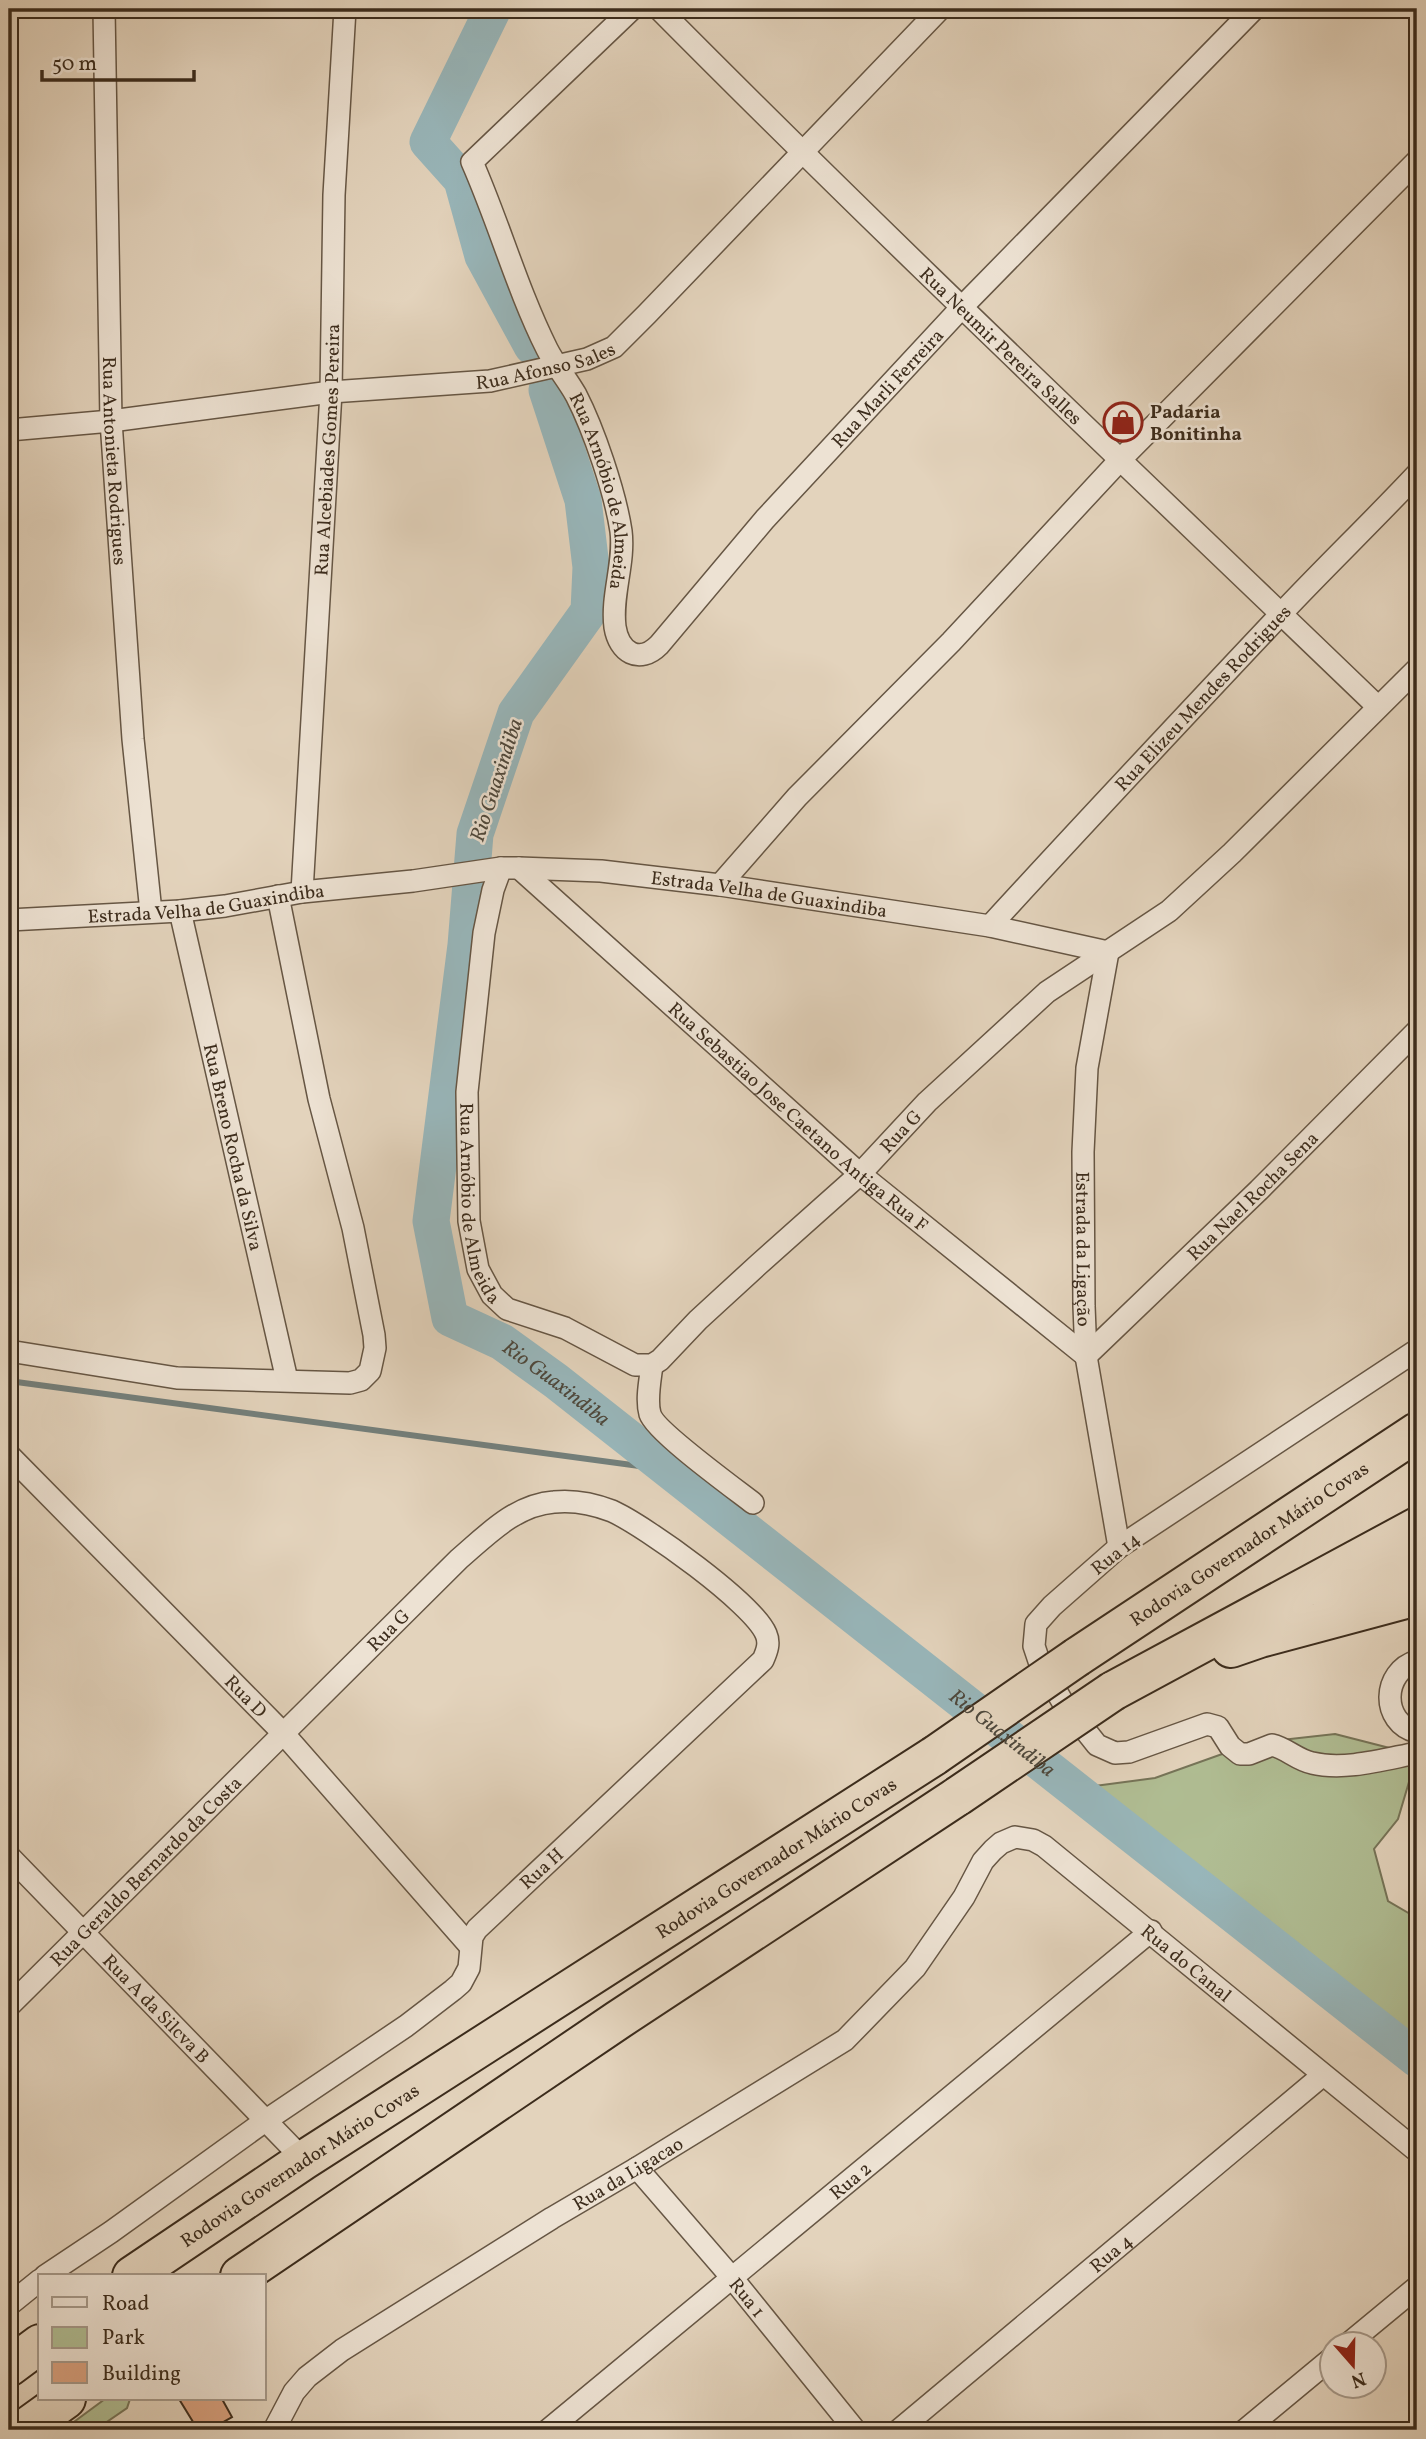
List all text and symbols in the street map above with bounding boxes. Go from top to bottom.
scale bar [42,38,194,82]
text: 50 m [52,50,97,79]
street label: Rua Neumir Pereira Salles [913,262,1087,432]
street label: Rua Alcebiades Gomes Pereira [309,323,347,577]
street label: Rua Marli Ferreira [826,324,951,454]
street label: Rua Afonso Sales [475,337,620,397]
street label: Rua Antonieta Rodrigues [95,356,132,566]
street label: Rua Arnóbio de Almeida [562,389,633,591]
place label: Padaria Bonitinha [1150,400,1242,448]
shop icon: Padaria Bonitinha [1102,401,1144,443]
street label: Rua Elizeu Mendes Rodrigues [1110,600,1298,798]
water label: Rio Guaxindiba [464,715,531,846]
street label: Estrada Velha de Guaxindiba [649,866,889,925]
street label: Estrada Velha de Guaxindiba [87,879,326,931]
street label: Rua Sebastiao Jose Caetano Antiga Rua F [662,997,933,1239]
street label: Rua Breno Rocha da Silva [196,1041,268,1254]
street label: Rua Arnóbio de Almeida [452,1103,505,1311]
street label: Rua G [875,1105,928,1160]
street label: Rua Nael Rocha Sena [1182,1126,1325,1267]
street label: Estrada da Ligação [1068,1171,1096,1327]
water label: Rio Guaxindiba [496,1334,615,1434]
street label: Rodovia Governador Mário Covas [1125,1457,1374,1633]
street label: Rua 14 [1086,1527,1146,1582]
street label: Rua G [362,1604,416,1658]
street label: Rua D [218,1670,272,1724]
water label: Rio Guaxindiba [942,1683,1061,1785]
street label: Rua Geraldo Bernardo da Costa [45,1771,248,1973]
street label: Rodovia Governador Mário Covas [652,1772,902,1946]
street label: Rua H [515,1843,570,1896]
street label: Rua do Canal [1135,1919,1236,2009]
street label: Rua A da Silcva B [96,1949,215,2070]
street label: Rodovia Governador Mário Covas [176,2078,425,2255]
street label: Rua da Ligacao [569,2132,689,2218]
street label: Rua 2 [825,2157,878,2207]
street label: Rua 4 [1085,2229,1139,2280]
street label: Rua 1 [722,2273,770,2324]
legend [38,2274,266,2400]
text: Road [102,2290,149,2319]
text: Park [102,2324,145,2353]
north arrow [1318,2330,1388,2400]
text: Building [102,2360,181,2389]
text: N [1347,2365,1369,2394]

